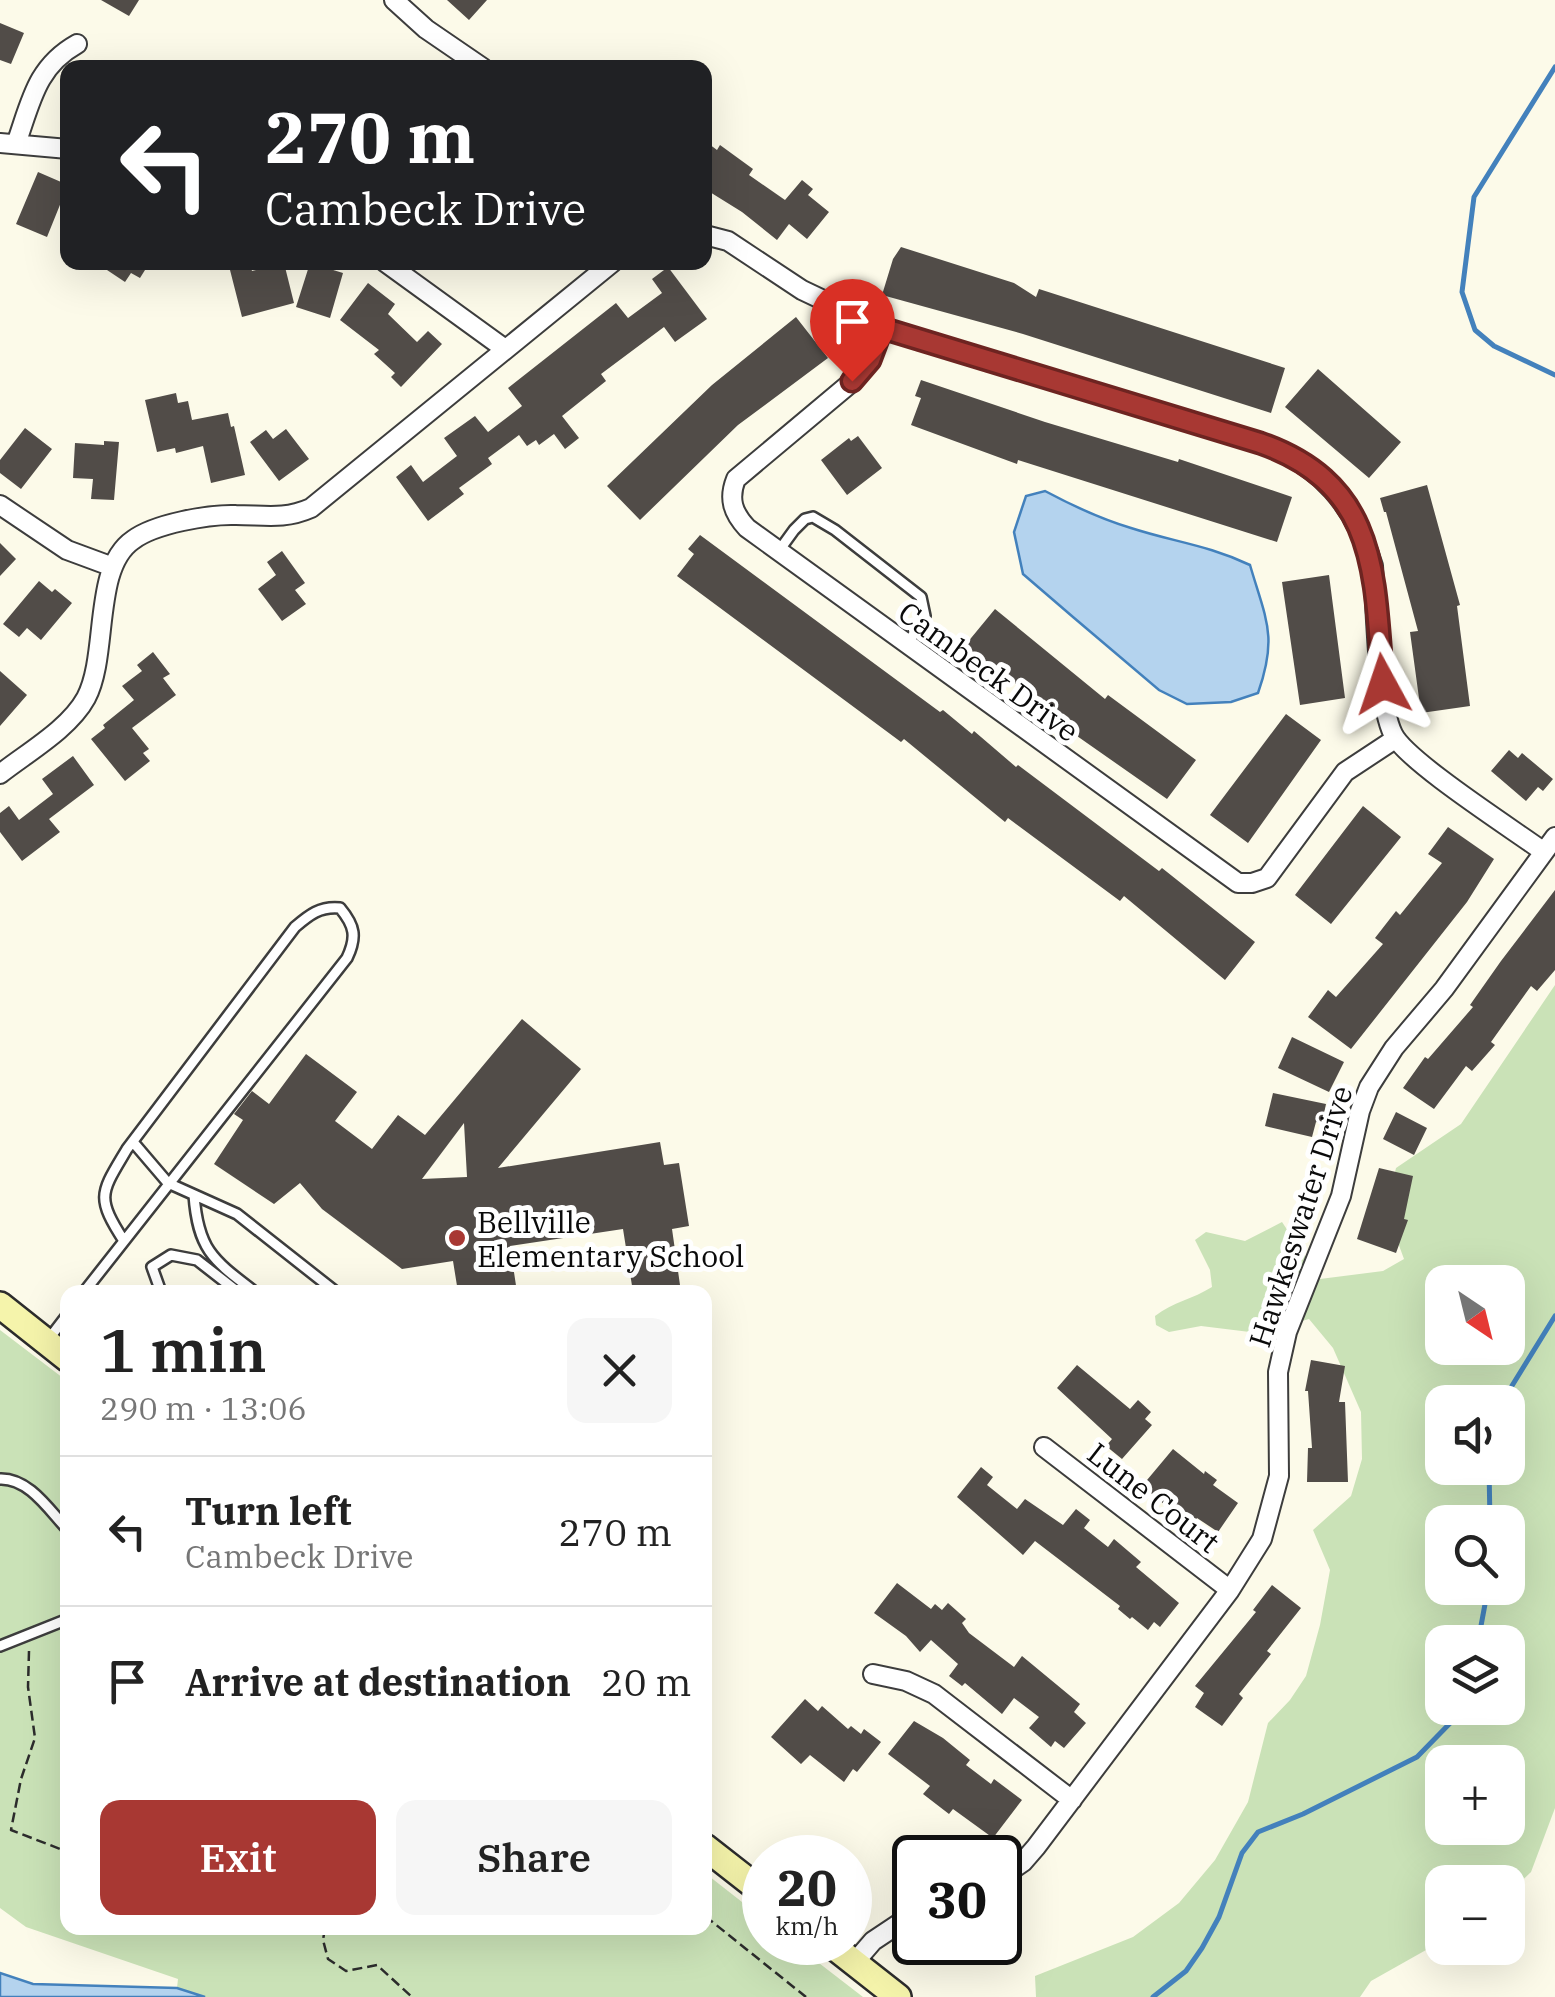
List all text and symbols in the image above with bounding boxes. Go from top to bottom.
text: 270 m [265,91,475,182]
icon: left [100,100,230,230]
text: Cambeck Drive [265,179,586,237]
pin [810,279,895,382]
icon: arrive [825,294,880,349]
street label: Cambeck Drive [891,592,1087,750]
position arrow [1331,632,1435,736]
street label: Hawkeswater Drive [1239,1080,1361,1352]
place label: Bellville Elementary School [477,1202,744,1275]
marker: Bellville Elementary School [446,1227,468,1249]
north arrow [1425,1265,1525,1365]
map controls [1425,1265,1525,1965]
text: 1 min [100,1310,267,1389]
button: close [567,1318,672,1423]
button: sound [1425,1385,1525,1485]
text: 290 m · 13:06 [100,1387,307,1429]
street label: Lune Court [1080,1433,1228,1561]
text: Turn left [185,1486,352,1535]
icon: left [100,1504,155,1559]
button: search [1425,1505,1525,1605]
text: 270 m [559,1507,672,1556]
text: Cambeck Drive [185,1535,413,1577]
button: layers [1425,1625,1525,1725]
icon: arrive [100,1654,155,1709]
text: Arrive at destination [185,1657,571,1706]
text: 20 m [601,1657,692,1706]
button: + [1425,1745,1525,1845]
button: Exit [100,1800,376,1915]
button: Share [396,1800,672,1915]
speed limit sign: 30 [892,1835,1022,1965]
text: 20 [777,1855,837,1920]
button: − [1425,1865,1525,1965]
text: km/h [775,1909,839,1942]

